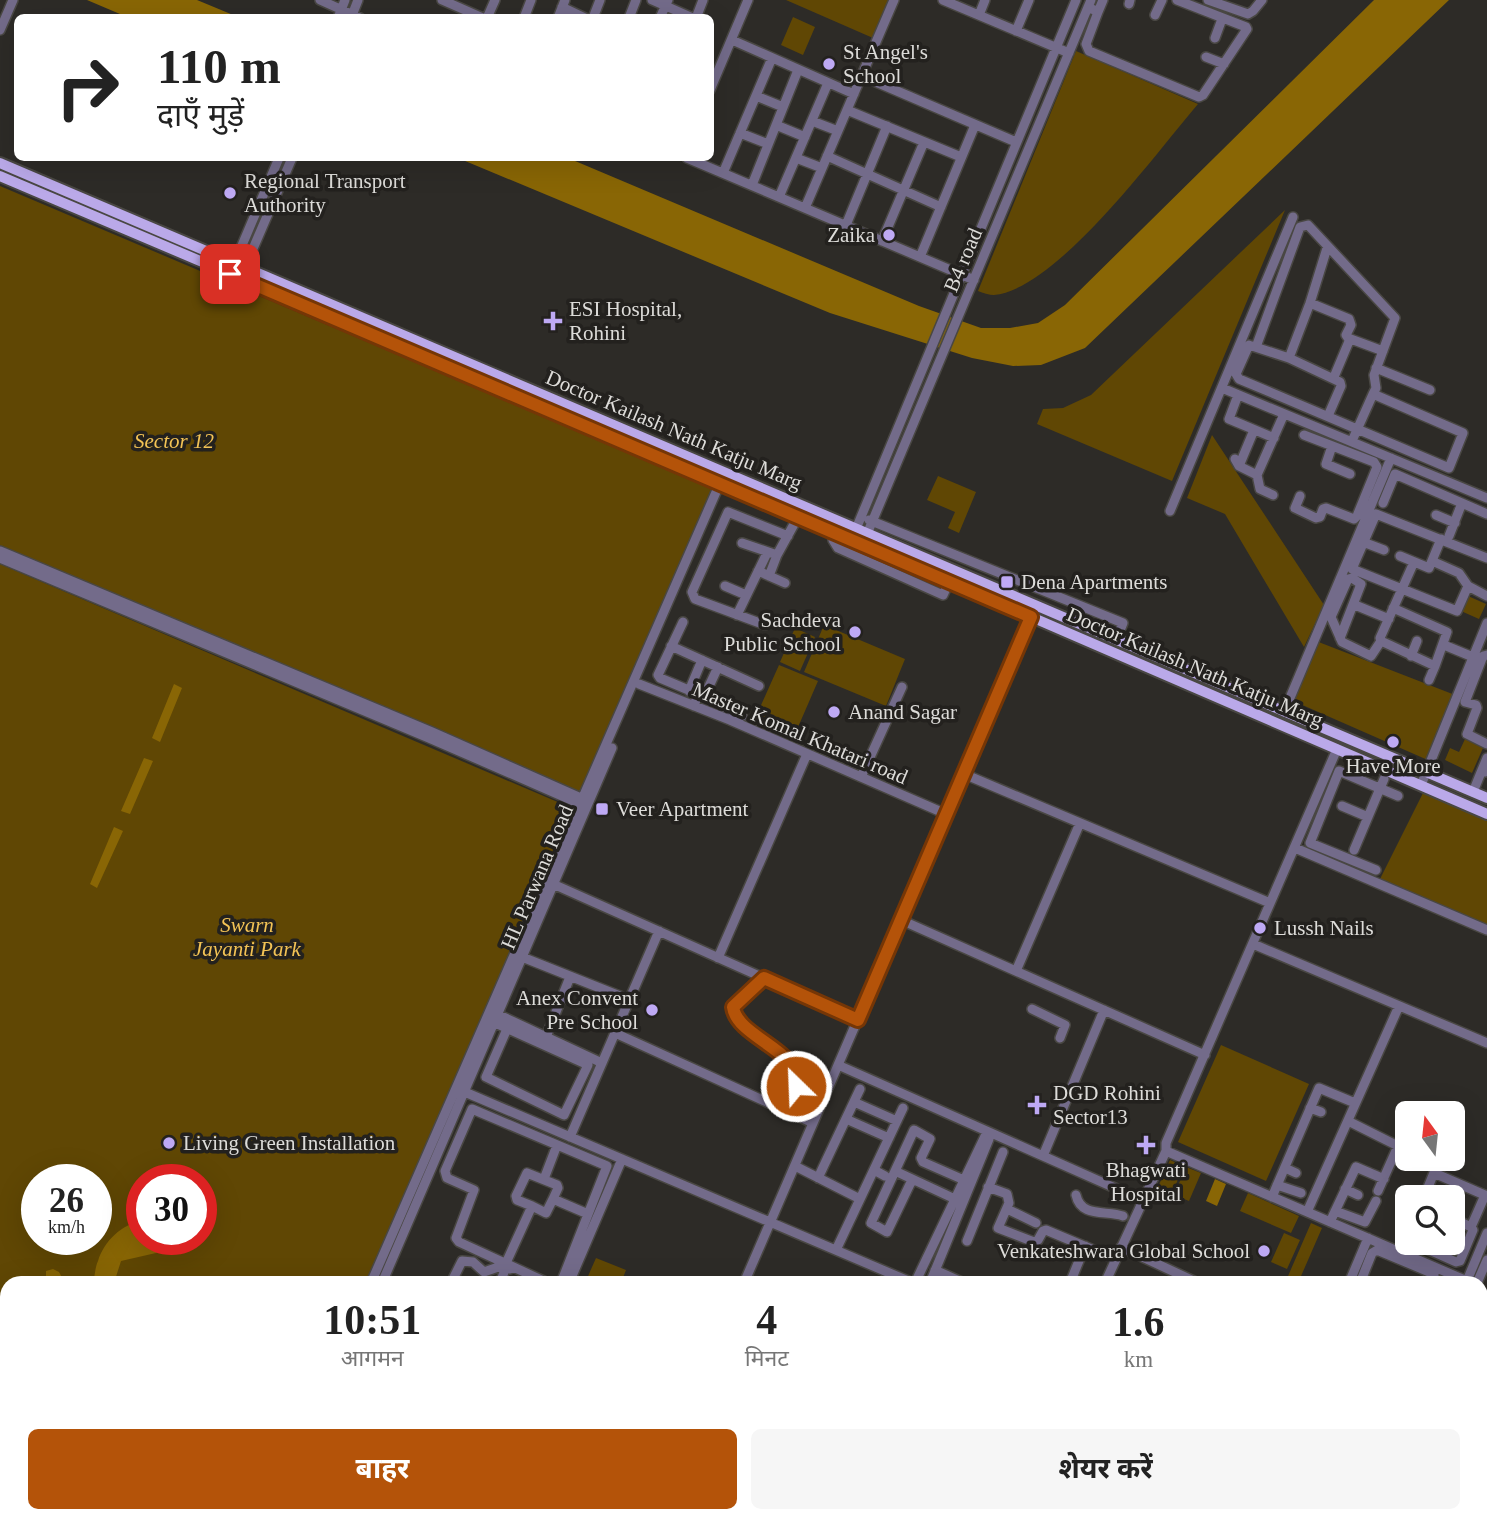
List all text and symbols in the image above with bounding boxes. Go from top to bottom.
text: 110 m [157,39,281,94]
place label: St Angel's School [843,40,928,88]
icon: right [42,42,133,133]
marker: St Angel's School [821,56,837,72]
text: दाएँ मुड़ें [157,97,244,133]
place label: Regional Transport Authority [244,169,406,217]
marker: Regional Transport Authority [222,185,238,201]
place label: Zaika [827,223,876,247]
street label: B4 road [939,224,987,296]
marker: Zaika [881,227,897,243]
pin [200,244,260,304]
icon: arrive [211,255,249,293]
place label: ESI Hospital, Rohini [569,297,682,345]
marker: ESI Hospital, Rohini [543,311,563,331]
street label: Doctor Kailash Nath Katju Marg [542,365,806,495]
park label: Sector 12 [134,429,214,453]
place label: Dena Apartments [1021,570,1167,594]
marker: Dena Apartments [999,574,1015,590]
street label: Doctor Kailash Nath Katju Marg [1063,602,1327,732]
place label: Sachdeva Public School [724,608,842,656]
marker: Sachdeva Public School [847,624,863,640]
street label: Master Komal Khatari road [689,677,912,789]
place label: Anand Sagar [848,700,957,724]
marker: Anand Sagar [826,704,842,720]
marker: Have More [1385,734,1401,750]
place label: Have More [1345,754,1441,778]
place label: Veer Apartment [616,797,749,821]
street label: HL Parwana Road [496,801,578,953]
marker: Veer Apartment [594,801,610,817]
park label: Swarn Jayanti Park [193,913,302,961]
place label: Lussh Nails [1274,916,1374,940]
marker: Lussh Nails [1252,920,1268,936]
place label: Anex Convent Pre School [516,986,638,1034]
marker: Anex Convent Pre School [644,1002,660,1018]
position arrow [759,1049,833,1123]
place label: DGD Rohini Sector13 [1053,1081,1161,1129]
marker: DGD Rohini Sector13 [1027,1095,1047,1115]
north arrow [1395,1101,1465,1171]
map controls [1395,1101,1465,1255]
place label: Living Green Installation [183,1131,396,1155]
marker: Living Green Installation [161,1135,177,1151]
marker: Bhagwati Hospital [1136,1135,1156,1155]
place label: Bhagwati Hospital [1106,1158,1186,1206]
speed limit sign: 30 [126,1164,217,1255]
text: 26 [49,1181,84,1220]
button: search [1395,1185,1465,1255]
text: km/h [48,1217,85,1237]
place label: Venkateshwara Global School [997,1239,1250,1263]
marker: Venkateshwara Global School [1256,1243,1272,1259]
text: 10:51 [323,1297,421,1343]
text: 4 [756,1297,777,1343]
text: 1.6 [1112,1299,1165,1345]
text: आगमन [341,1346,404,1371]
text: मिनट [745,1346,789,1371]
text: km [1124,1347,1153,1372]
button: बाहर [28,1429,737,1509]
button: शेयर करें [751,1429,1460,1509]

